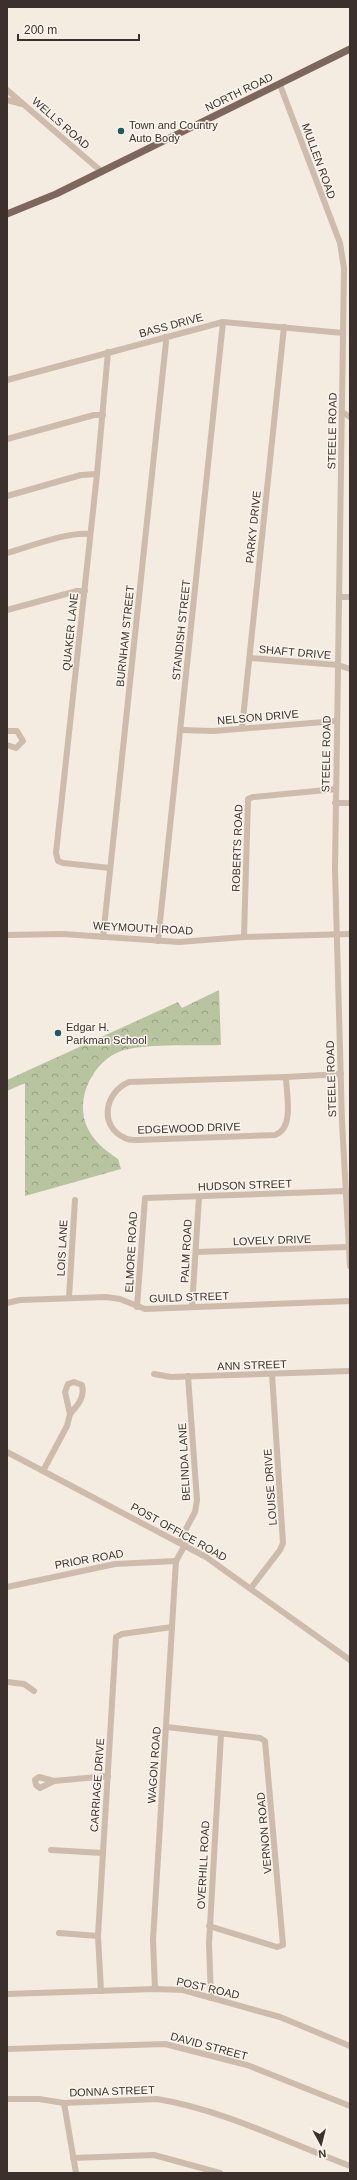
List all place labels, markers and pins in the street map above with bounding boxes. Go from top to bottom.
place label: Town and Country Auto Body [129,119,218,144]
marker: Town and Country Auto Body [116,126,126,136]
place label: Edgar H. Parkman School [66,1021,147,1046]
marker: Edgar H. Parkman School [53,1028,63,1038]

